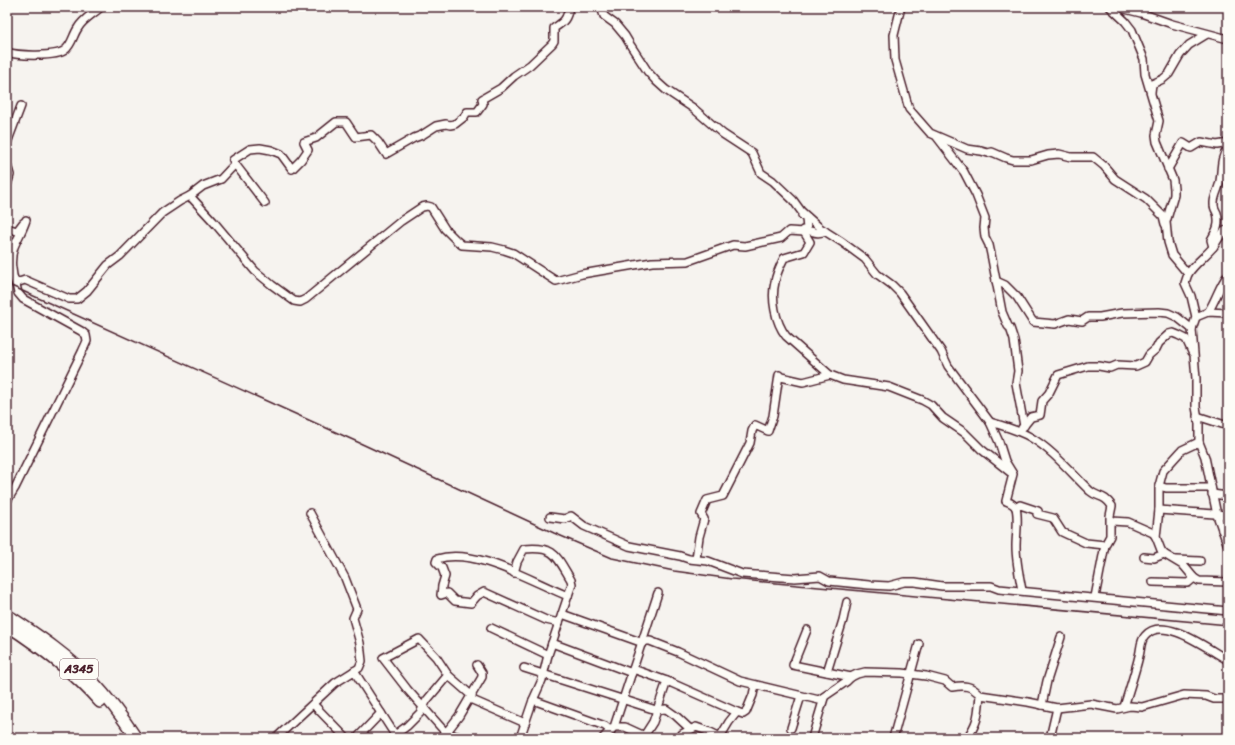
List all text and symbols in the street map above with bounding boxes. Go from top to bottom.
road number: A345 [60,659,98,679]

